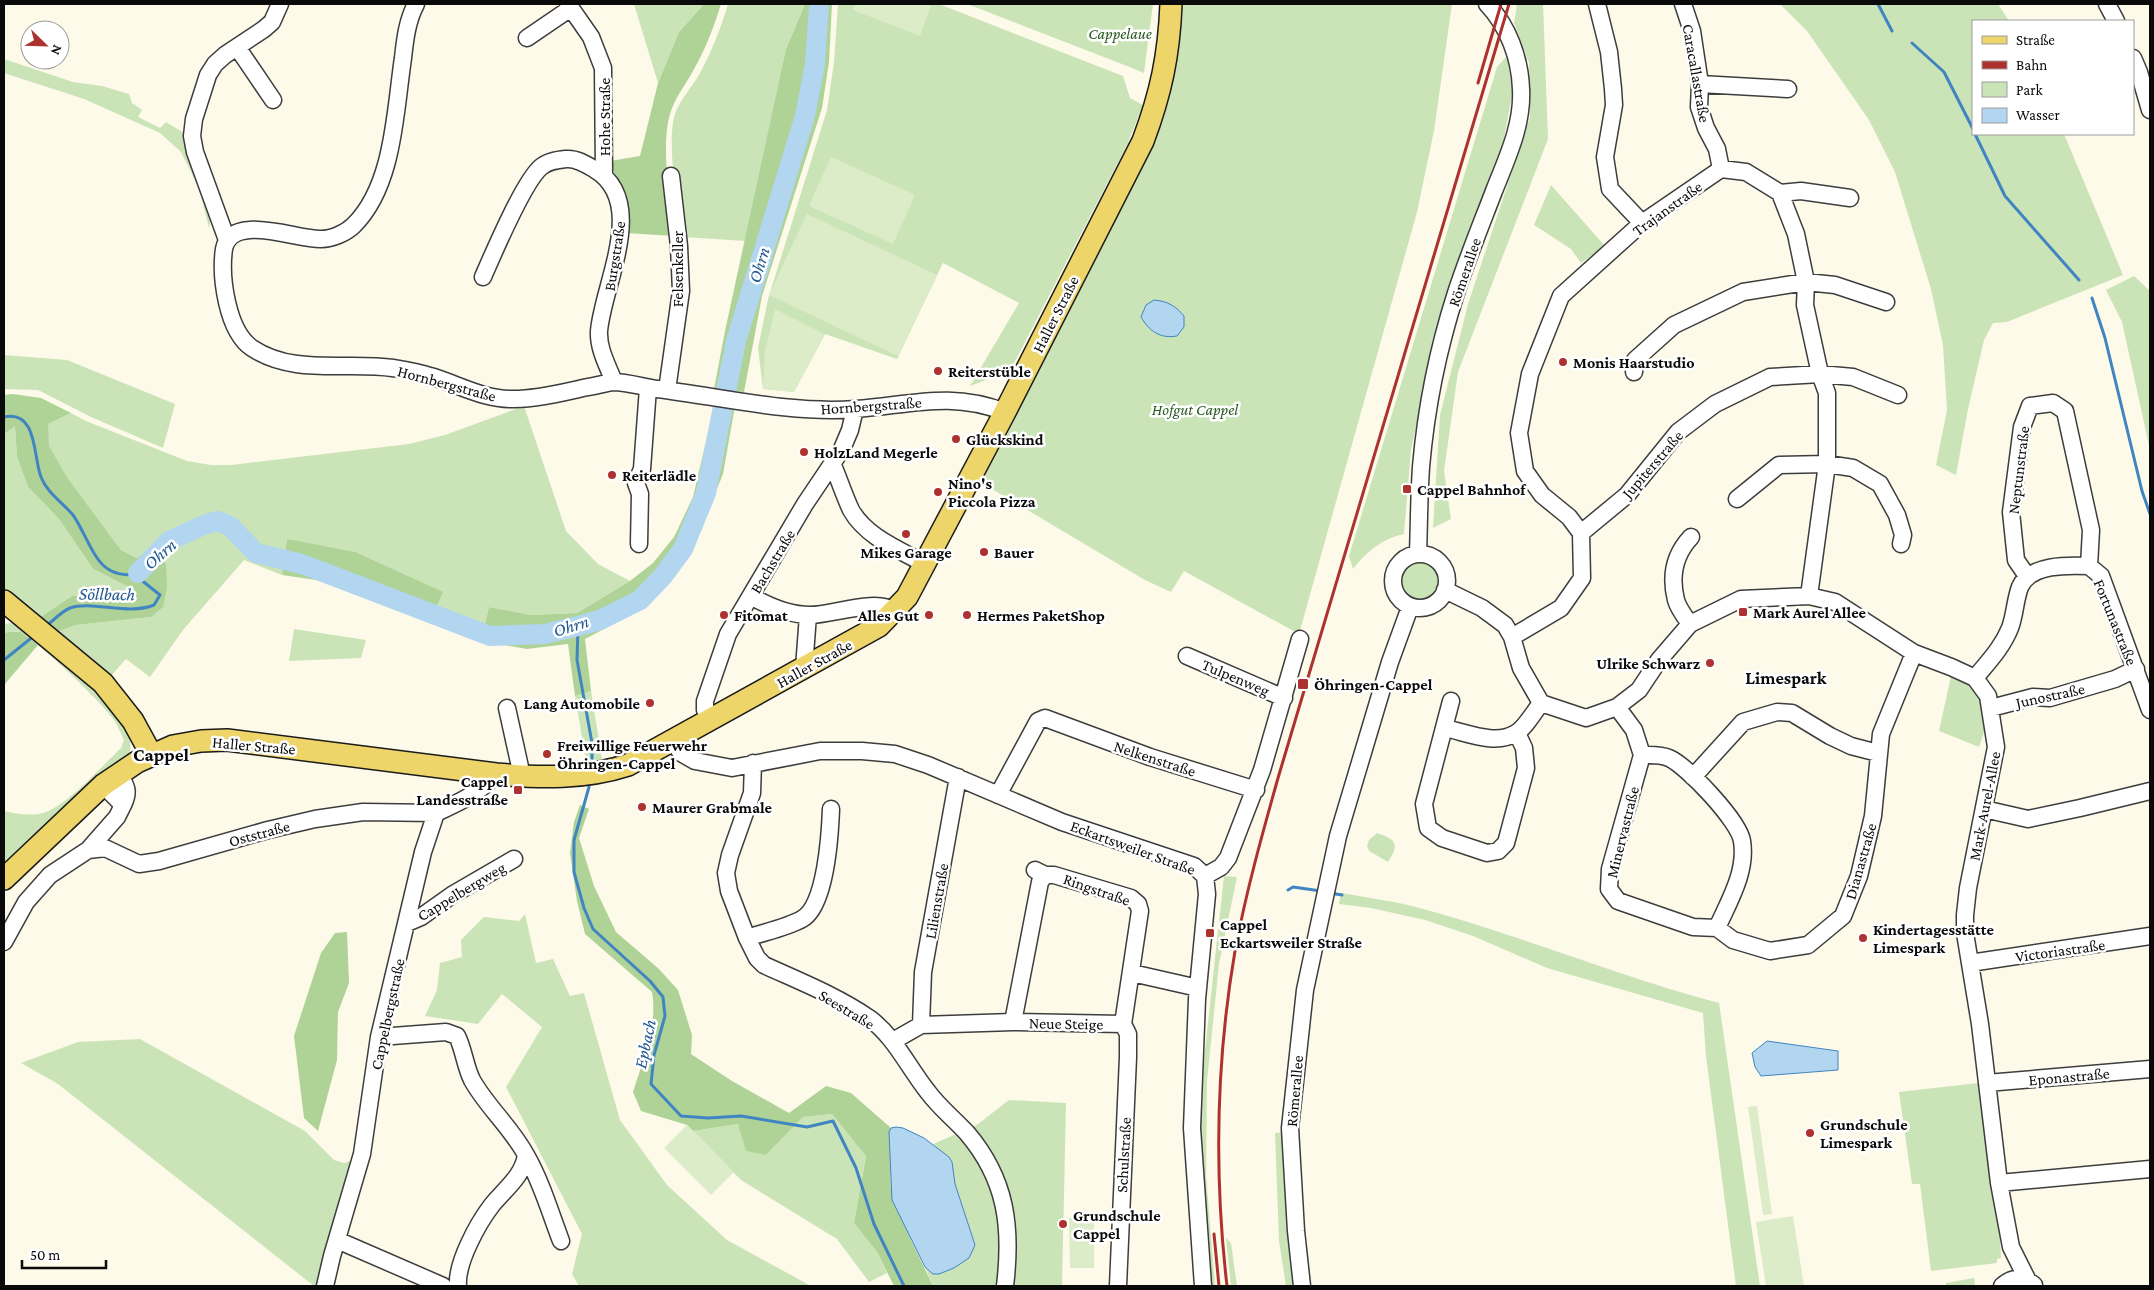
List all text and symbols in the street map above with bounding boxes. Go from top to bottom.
north arrow [20,20,70,70]
legend [1972,20,2134,135]
street label: Caracallastraße [1679,23,1714,124]
park label: Cappelaue [1088,25,1152,43]
text: Straße [2016,32,2055,48]
text: N [48,43,66,58]
text: Bahn [2016,57,2047,73]
street label: Hohe Straße [596,78,613,156]
text: Park [2016,82,2043,98]
text: Wasser [2016,107,2060,123]
street label: Trajanstraße [1629,178,1706,240]
street label: Burgstraße [601,220,629,292]
street label: Felsenkeller [669,231,686,307]
street label: Römerallee [1445,235,1484,309]
water label: Ohrn [744,245,774,285]
street label: Haller Straße [1029,273,1082,355]
place label: Monis Haarstudio [1573,354,1695,371]
marker: Monis Haarstudio [1557,356,1569,368]
street label: Hornbergstraße [395,362,498,406]
place label: Reiterstüble [948,363,1032,380]
marker: Reiterstüble [932,365,944,377]
street label: Hornbergstraße [820,393,922,419]
park label: Hofgut Cappel [1152,401,1239,419]
street label: Neptunstraße [2005,425,2033,515]
street label: Jupiterstraße [1617,427,1687,504]
place label: Glückskind [966,431,1044,448]
marker: Glückskind [950,433,962,445]
place label: HolzLand Megerle [814,444,938,461]
marker: HolzLand Megerle [798,446,810,458]
place label: Reiterlädle [622,467,697,484]
marker: Reiterlädle [606,469,618,481]
place label: Nino's Piccola Pizza [948,475,1036,510]
place label: Cappel Bahnhof [1417,481,1527,498]
marker: Cappel Bahnhof [1401,483,1413,495]
marker: Nino's Piccola Pizza [932,486,944,498]
street label: Bachstraße [747,526,798,596]
marker: Mikes Garage [900,528,912,540]
water label: Ohrn [140,535,180,573]
place label: Mikes Garage [860,544,952,561]
place label: Bauer [994,544,1035,561]
marker: Bauer [978,546,990,558]
street label: Fortunastraße [2091,577,2141,668]
water label: Söllbach [79,584,136,604]
place label: Mark Aurel Allee [1753,604,1867,621]
marker: Mark Aurel Allee [1737,606,1749,618]
place label: Fitomat [734,607,788,624]
place label: Alles Gut [857,607,919,624]
place label: Hermes PaketShop [977,607,1105,624]
marker: Fitomat [718,609,730,621]
marker: Alles Gut [923,609,935,621]
marker: Hermes PaketShop [961,609,973,621]
water label: Ohrn [551,611,591,641]
street label: Haller Straße [774,636,855,691]
place label: Ulrike Schwarz [1596,655,1701,672]
street label: Tulpenweg [1199,656,1272,700]
marker: Ulrike Schwarz [1704,657,1716,669]
district label: Limespark [1745,668,1827,688]
place label: Öhringen-Cappel [1314,676,1433,693]
marker: Öhringen-Cappel [1296,677,1310,691]
street label: Junostraße [2012,680,2086,712]
place label: Lang Automobile [524,695,641,712]
marker: Lang Automobile [644,697,656,709]
street label: Haller Straße [212,733,296,758]
place label: Freiwillige Feuerwehr Öhringen-Cappel [557,737,708,772]
street label: Nelkenstraße [1112,737,1198,780]
district label: Cappel [133,744,189,765]
marker: Freiwillige Feuerwehr Öhringen-Cappel [541,748,553,760]
street label: Mark-Aurel-Allee [1966,750,2003,862]
place label: Cappel Landesstraße [416,773,509,808]
marker: Cappel Landesstraße [512,784,524,796]
street label: Minervastraße [1603,785,1642,880]
place label: Maurer Grabmale [652,799,773,816]
marker: Maurer Grabmale [636,801,648,813]
street label: Oststraße [227,817,291,850]
street label: Eckartsweiler Straße [1068,817,1198,878]
street label: Dianastraße [1841,821,1879,901]
street label: Cappelbergweg [414,858,509,925]
street label: Lilienstraße [921,862,952,940]
street label: Ringstraße [1061,870,1133,910]
place label: Cappel Eckartsweiler Straße [1220,916,1363,951]
place label: Kindertagesstätte Limespark [1873,921,1994,956]
marker: Cappel Eckartsweiler Straße [1204,927,1216,939]
marker: Kindertagesstätte Limespark [1857,932,1869,944]
street label: Victoriastraße [2014,936,2106,965]
street label: Cappelbergstraße [367,957,409,1072]
street label: Seestraße [816,986,878,1033]
street label: Neue Steige [1029,1014,1103,1034]
water label: Epbach [630,1017,660,1070]
street label: Römerallee [1283,1055,1306,1128]
street label: Eponastraße [2028,1064,2110,1090]
place label: Grundschule Limespark [1820,1116,1908,1151]
street label: Schulstraße [1113,1117,1134,1193]
marker: Grundschule Limespark [1804,1127,1816,1139]
place label: Grundschule Cappel [1073,1207,1161,1242]
marker: Grundschule Cappel [1057,1218,1069,1230]
scale bar [22,1238,106,1270]
text: 50 m [30,1247,60,1263]

